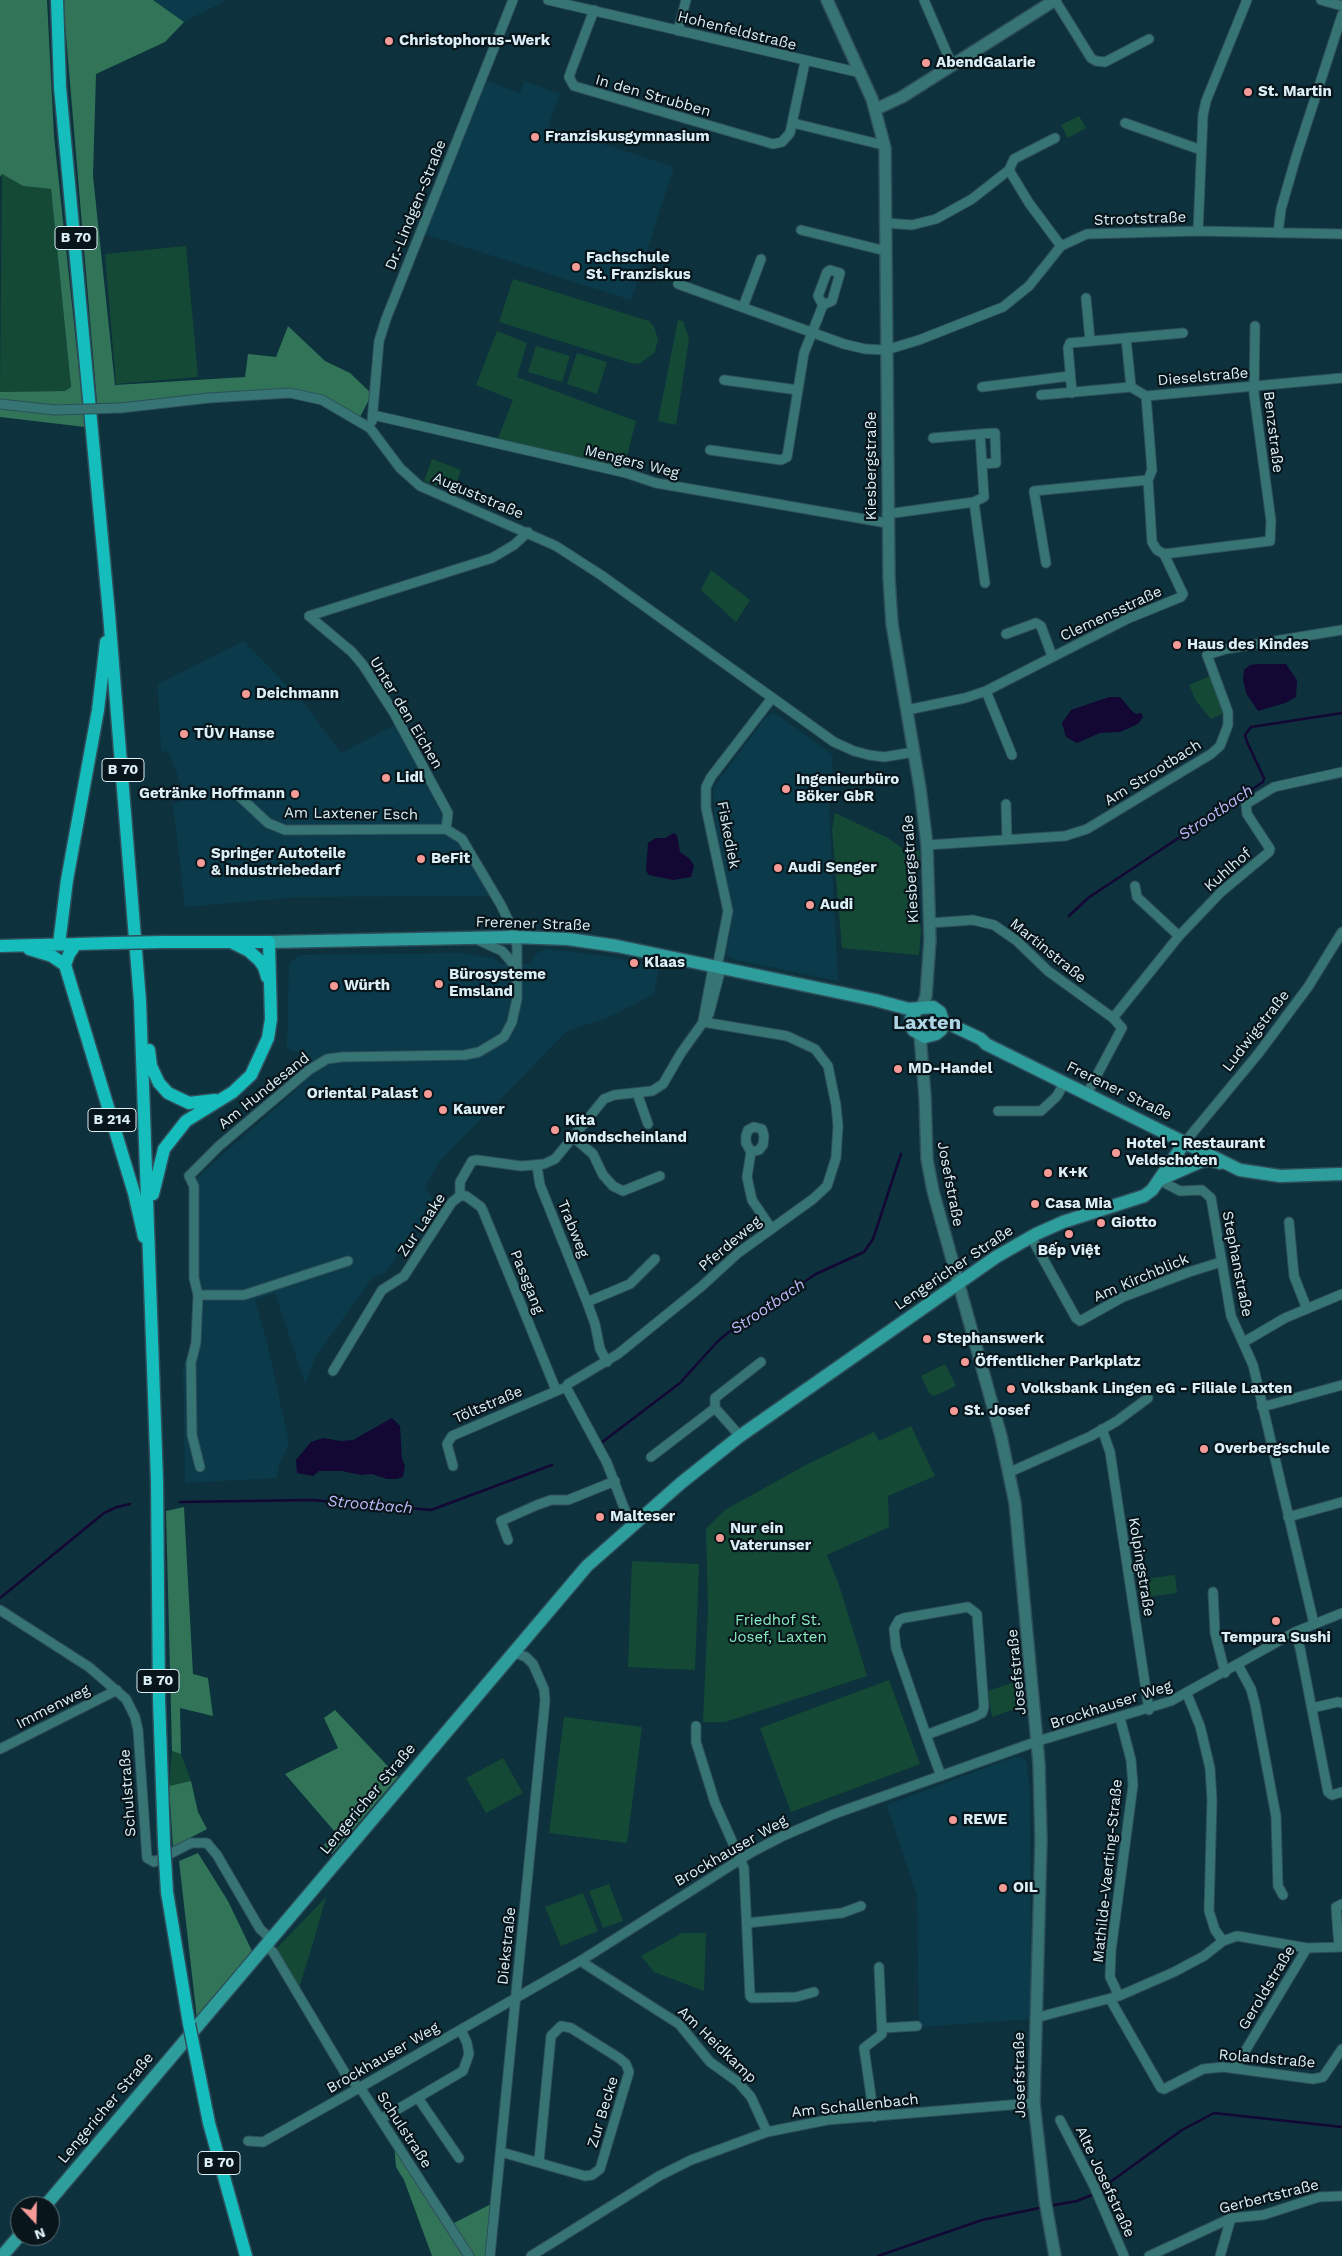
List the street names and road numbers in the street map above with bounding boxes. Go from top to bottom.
street label: Hohenfeldstraße [676,8,798,54]
street label: In den Strubben [593,71,713,121]
street label: Dr.-Lindgen-Straße [382,137,450,273]
street label: Strootstraße [1093,208,1187,230]
road number: B 70 [55,227,97,250]
street label: Dieselstraße [1157,364,1249,390]
street label: Benzstraße [1259,390,1287,474]
street label: Kiesbergstraße [863,412,881,520]
street label: Mengers Weg [583,442,681,482]
street label: Auguststraße [430,469,526,523]
street label: Clemensstraße [1057,583,1165,645]
street label: Unter den Eichen [365,654,447,772]
street label: Am Strootbach [1101,736,1205,810]
road number: B 70 [102,758,144,782]
street label: Fiskediek [713,800,743,870]
street label: Am Laxtener Esch [284,804,418,824]
street label: Kiesbergstraße [899,814,923,924]
street label: Kuhlhof [1201,845,1255,895]
street label: Frerener Straße [475,913,591,935]
street label: Martinstraße [1006,915,1090,987]
street label: Ludwigstraße [1219,987,1293,1075]
street label: Am Hundesand [215,1049,313,1133]
street label: Frerener Straße [1063,1058,1175,1124]
road number: B 214 [88,1108,136,1132]
street label: Josefstraße [933,1140,967,1228]
street label: Zur Laake [394,1190,450,1260]
street label: Trabweg [553,1198,593,1260]
street label: Stephanstraße [1218,1210,1256,1318]
street label: Pferdeweg [695,1213,765,1275]
street label: Lengericher Straße [891,1222,1017,1314]
street label: Passgang [506,1247,548,1317]
street label: Am Kirchblick [1091,1250,1191,1306]
street label: Töltstraße [451,1382,525,1428]
street label: Kolpingstraße [1124,1516,1158,1618]
street label: Josefstraße [1004,1628,1030,1716]
road number: B 70 [137,1670,179,1692]
street label: Brockhauser Weg [1048,1677,1174,1733]
street label: Immenweg [13,1681,93,1733]
street label: Lengericher Straße [316,1740,420,1858]
street label: Schulstraße [116,1749,140,1837]
street label: Mathilde-Vaerting-Straße [1089,1778,1127,1964]
street label: Brockhauser Weg [672,1811,790,1891]
street label: Diekstraße [494,1906,520,1986]
street label: Geroldstraße [1235,1943,1299,2033]
street label: Am Heidkamp [674,2003,760,2087]
street label: Brockhauser Weg [324,2018,442,2098]
street label: Josefstraße [1010,2032,1030,2118]
street label: Rolandstraße [1218,2046,1316,2072]
street label: Lengericher Straße [54,2049,158,2167]
street label: Zur Becke [584,2074,622,2150]
street label: Schulstraße [373,2088,435,2172]
street label: Am Schallenbach [791,2090,919,2122]
street label: Alte Josefstraße [1071,2124,1139,2240]
road number: B 70 [198,2152,240,2174]
street label: Gerbertstraße [1217,2176,1321,2218]

